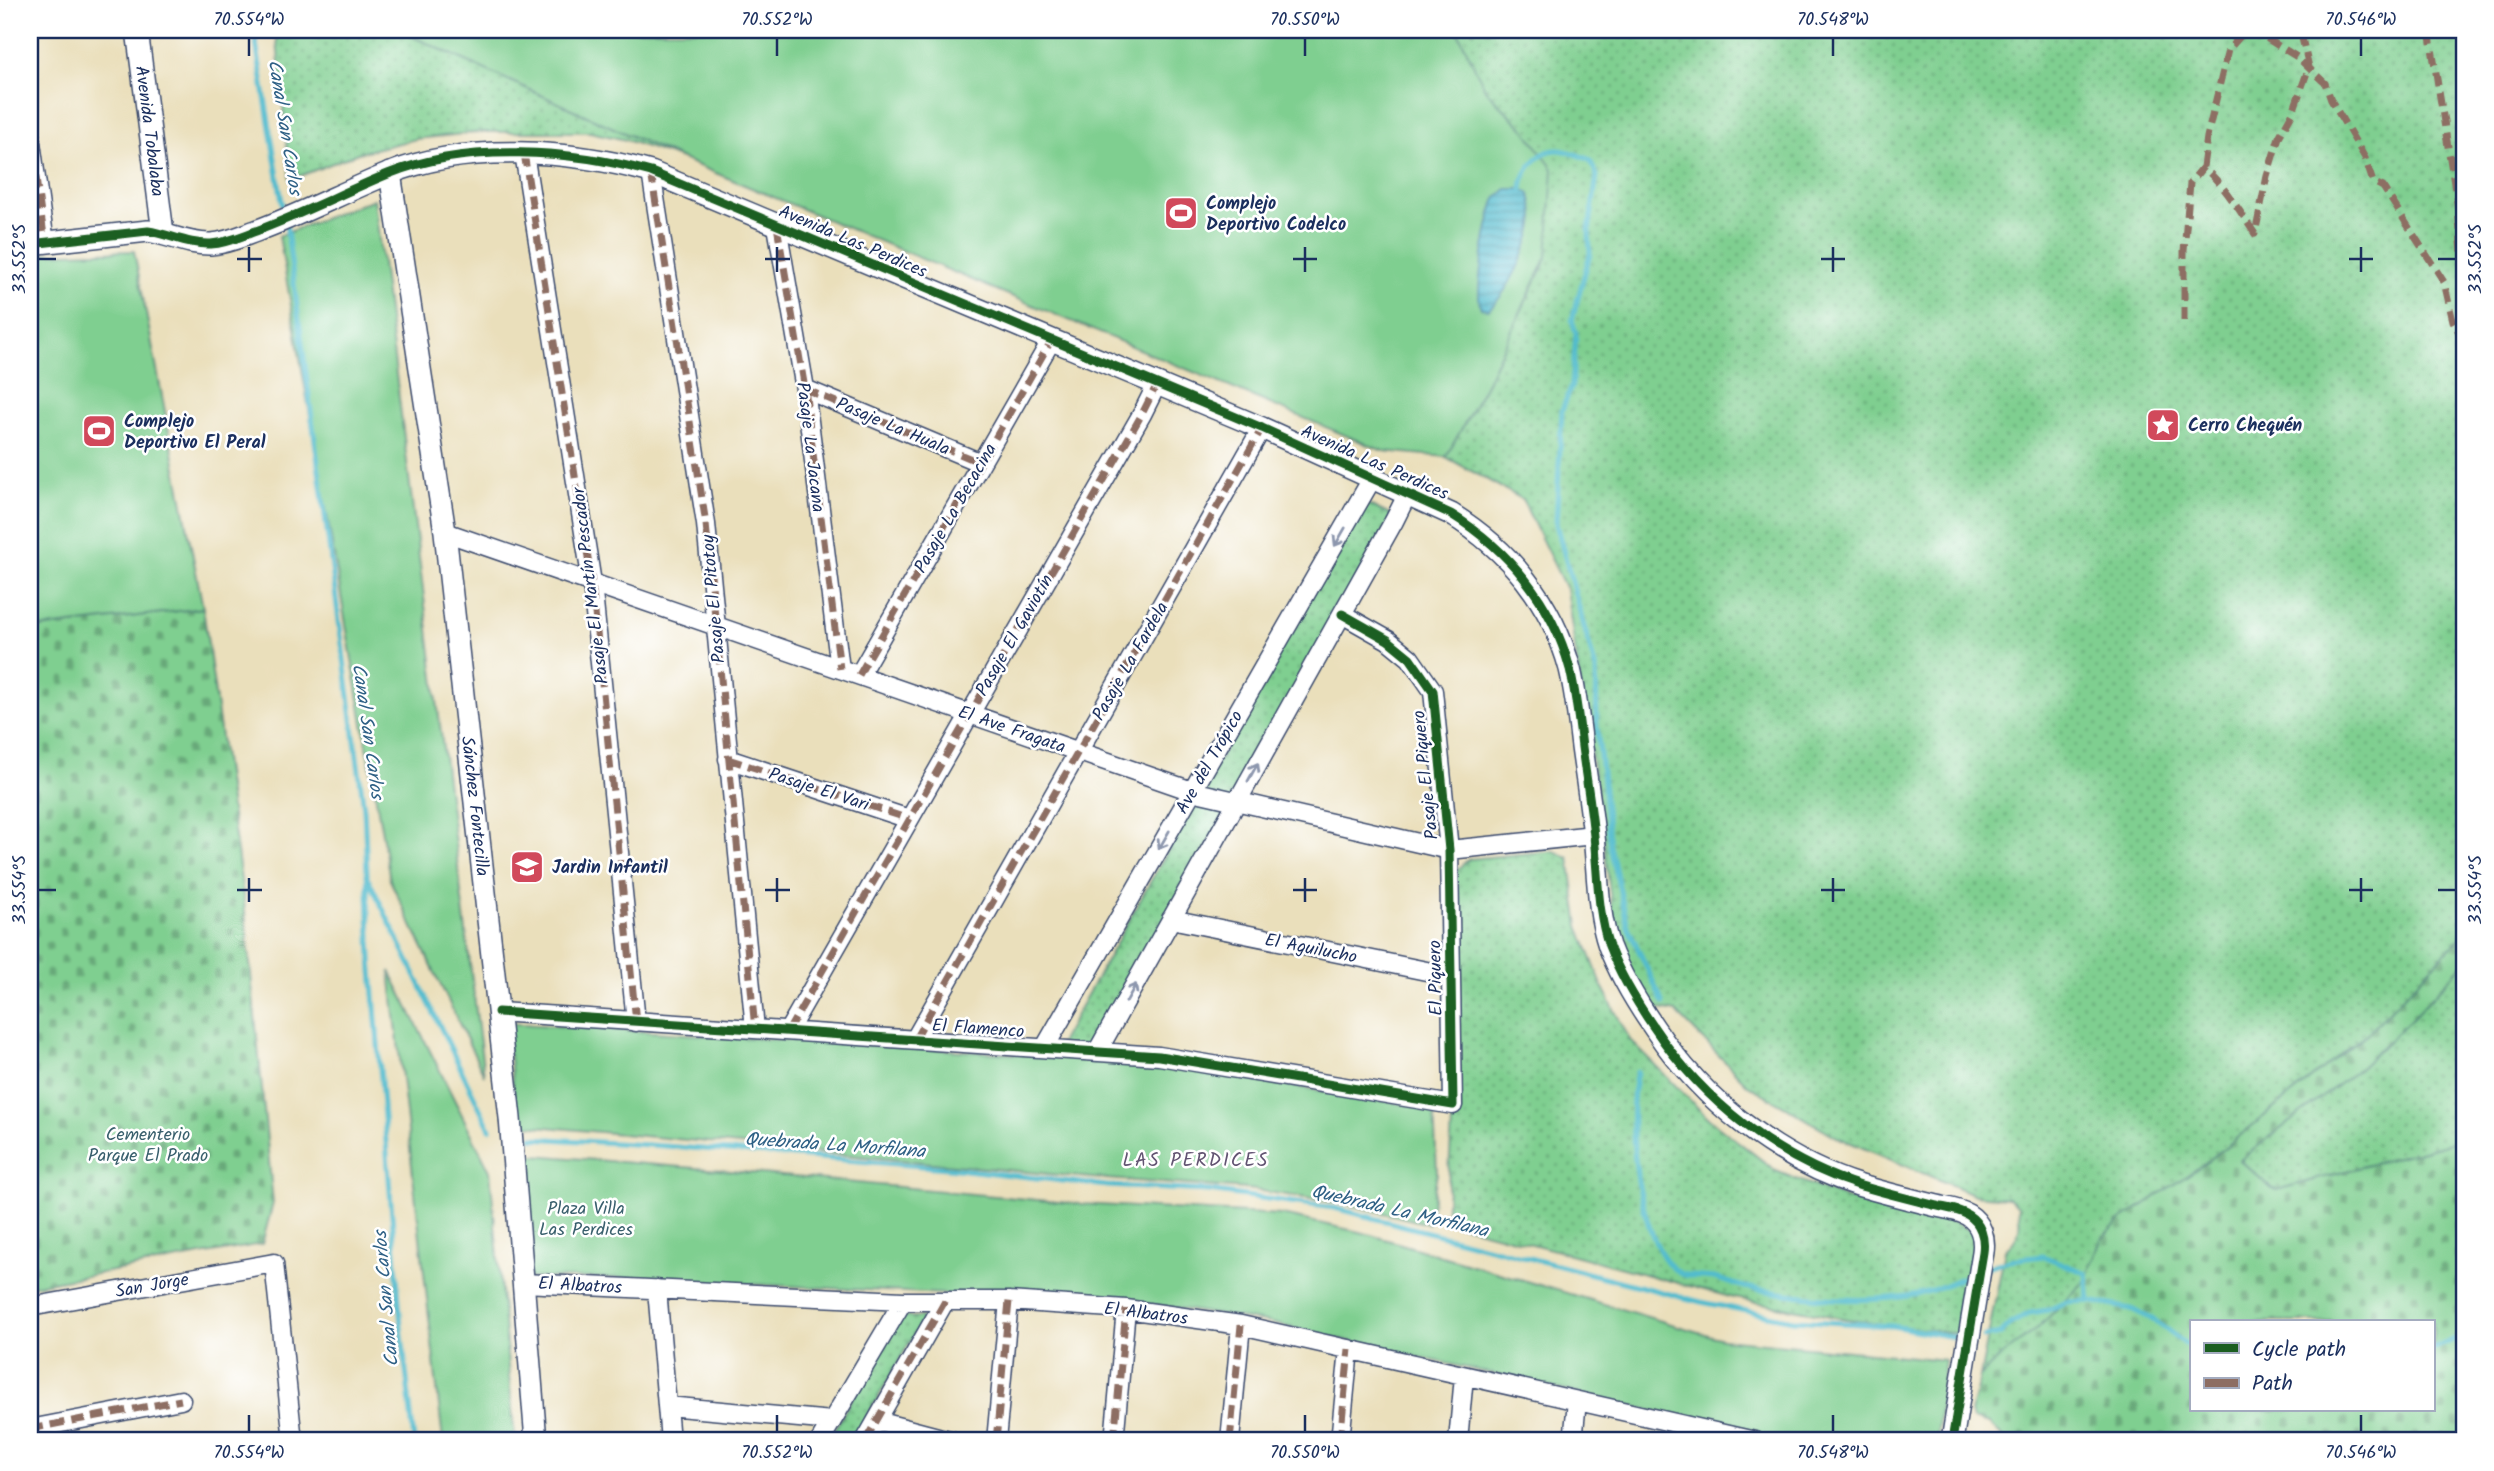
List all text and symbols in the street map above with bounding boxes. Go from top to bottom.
text: 70.554°W [214,6,285,35]
text: 70.552°W [741,6,813,35]
text: 70.550°W [1270,6,1340,35]
text: 70.548°W [1797,6,1869,35]
text: 70.546°W [2325,6,2397,35]
water label: Canal San Carlos [259,58,310,199]
street label: Avenida Tobalaba [126,64,171,199]
place label: Complejo Deportivo Codelco [1206,190,1346,240]
sports icon: Complejo Deportivo Codelco [1162,194,1200,232]
street label: Avenida Las Perdices [773,198,932,287]
text: 33.552°S [6,223,35,294]
text: 33.552°S [2462,223,2491,294]
street label: Pasaje La Jacana [787,380,832,514]
street label: Pasaje La Huala [831,390,954,465]
place icon: Cerro Chequén [2144,406,2182,444]
place label: Complejo Deportivo El Peral [124,408,266,458]
sports icon: Complejo Deportivo El Peral [80,412,118,450]
place label: Cerro Chequén [2188,412,2302,441]
street label: Avenida Las Perdices [1296,418,1453,509]
street label: Pasaje La Becacina [907,438,1005,579]
street label: Pasaje El Martín Pescador [565,485,618,686]
one-way arrow [1333,526,1347,546]
street label: Pasaje El Pitotoy [694,533,735,664]
street label: Pasaje El Gaviotín [969,569,1062,702]
street label: Pasaje La Fardela [1085,597,1177,727]
water label: Canal San Carlos [343,662,392,803]
street label: El Ave Fragata [954,698,1069,762]
street label: Ave del Trópico [1169,706,1252,820]
street label: Pasaje El Piquero [1405,709,1448,841]
street label: Sánchez Fontecilla [452,735,496,878]
street label: Pasaje El Vari [764,760,873,821]
one-way arrow [1246,763,1260,783]
one-way arrow [1157,829,1171,849]
school or university icon: Jardin Infantil [508,848,546,886]
place label: Jardin Infantil [552,854,668,883]
text: 33.554°S [6,855,35,925]
text: 33.554°S [2462,855,2491,925]
street label: El Aguilucho [1262,926,1359,973]
street label: El Piquero [1421,940,1452,1016]
one-way arrow [1124,983,1138,1003]
street label: El Flamenco [931,1012,1025,1047]
park label: Cementerio Parque El Prado [88,1121,208,1171]
water label: Quebrada La Morfilana [744,1125,927,1167]
district label: LAS PERDICES [1123,1146,1269,1176]
water label: Quebrada La Morfilana [1308,1177,1492,1247]
park label: Plaza Villa Las Perdices [539,1195,633,1245]
water label: Canal San Carlos [366,1228,408,1368]
street label: San Jorge [113,1266,191,1307]
street label: El Albatros [537,1270,623,1303]
street label: El Albatros [1102,1295,1190,1334]
legend [2190,1320,2434,1412]
text: Cycle path [2252,1334,2346,1367]
text: Path [2252,1368,2293,1401]
text: 70.554°W [214,1439,285,1468]
text: 70.552°W [741,1439,813,1468]
text: 70.550°W [1270,1439,1340,1468]
text: 70.548°W [1797,1439,1869,1468]
text: 70.546°W [2325,1439,2397,1468]

